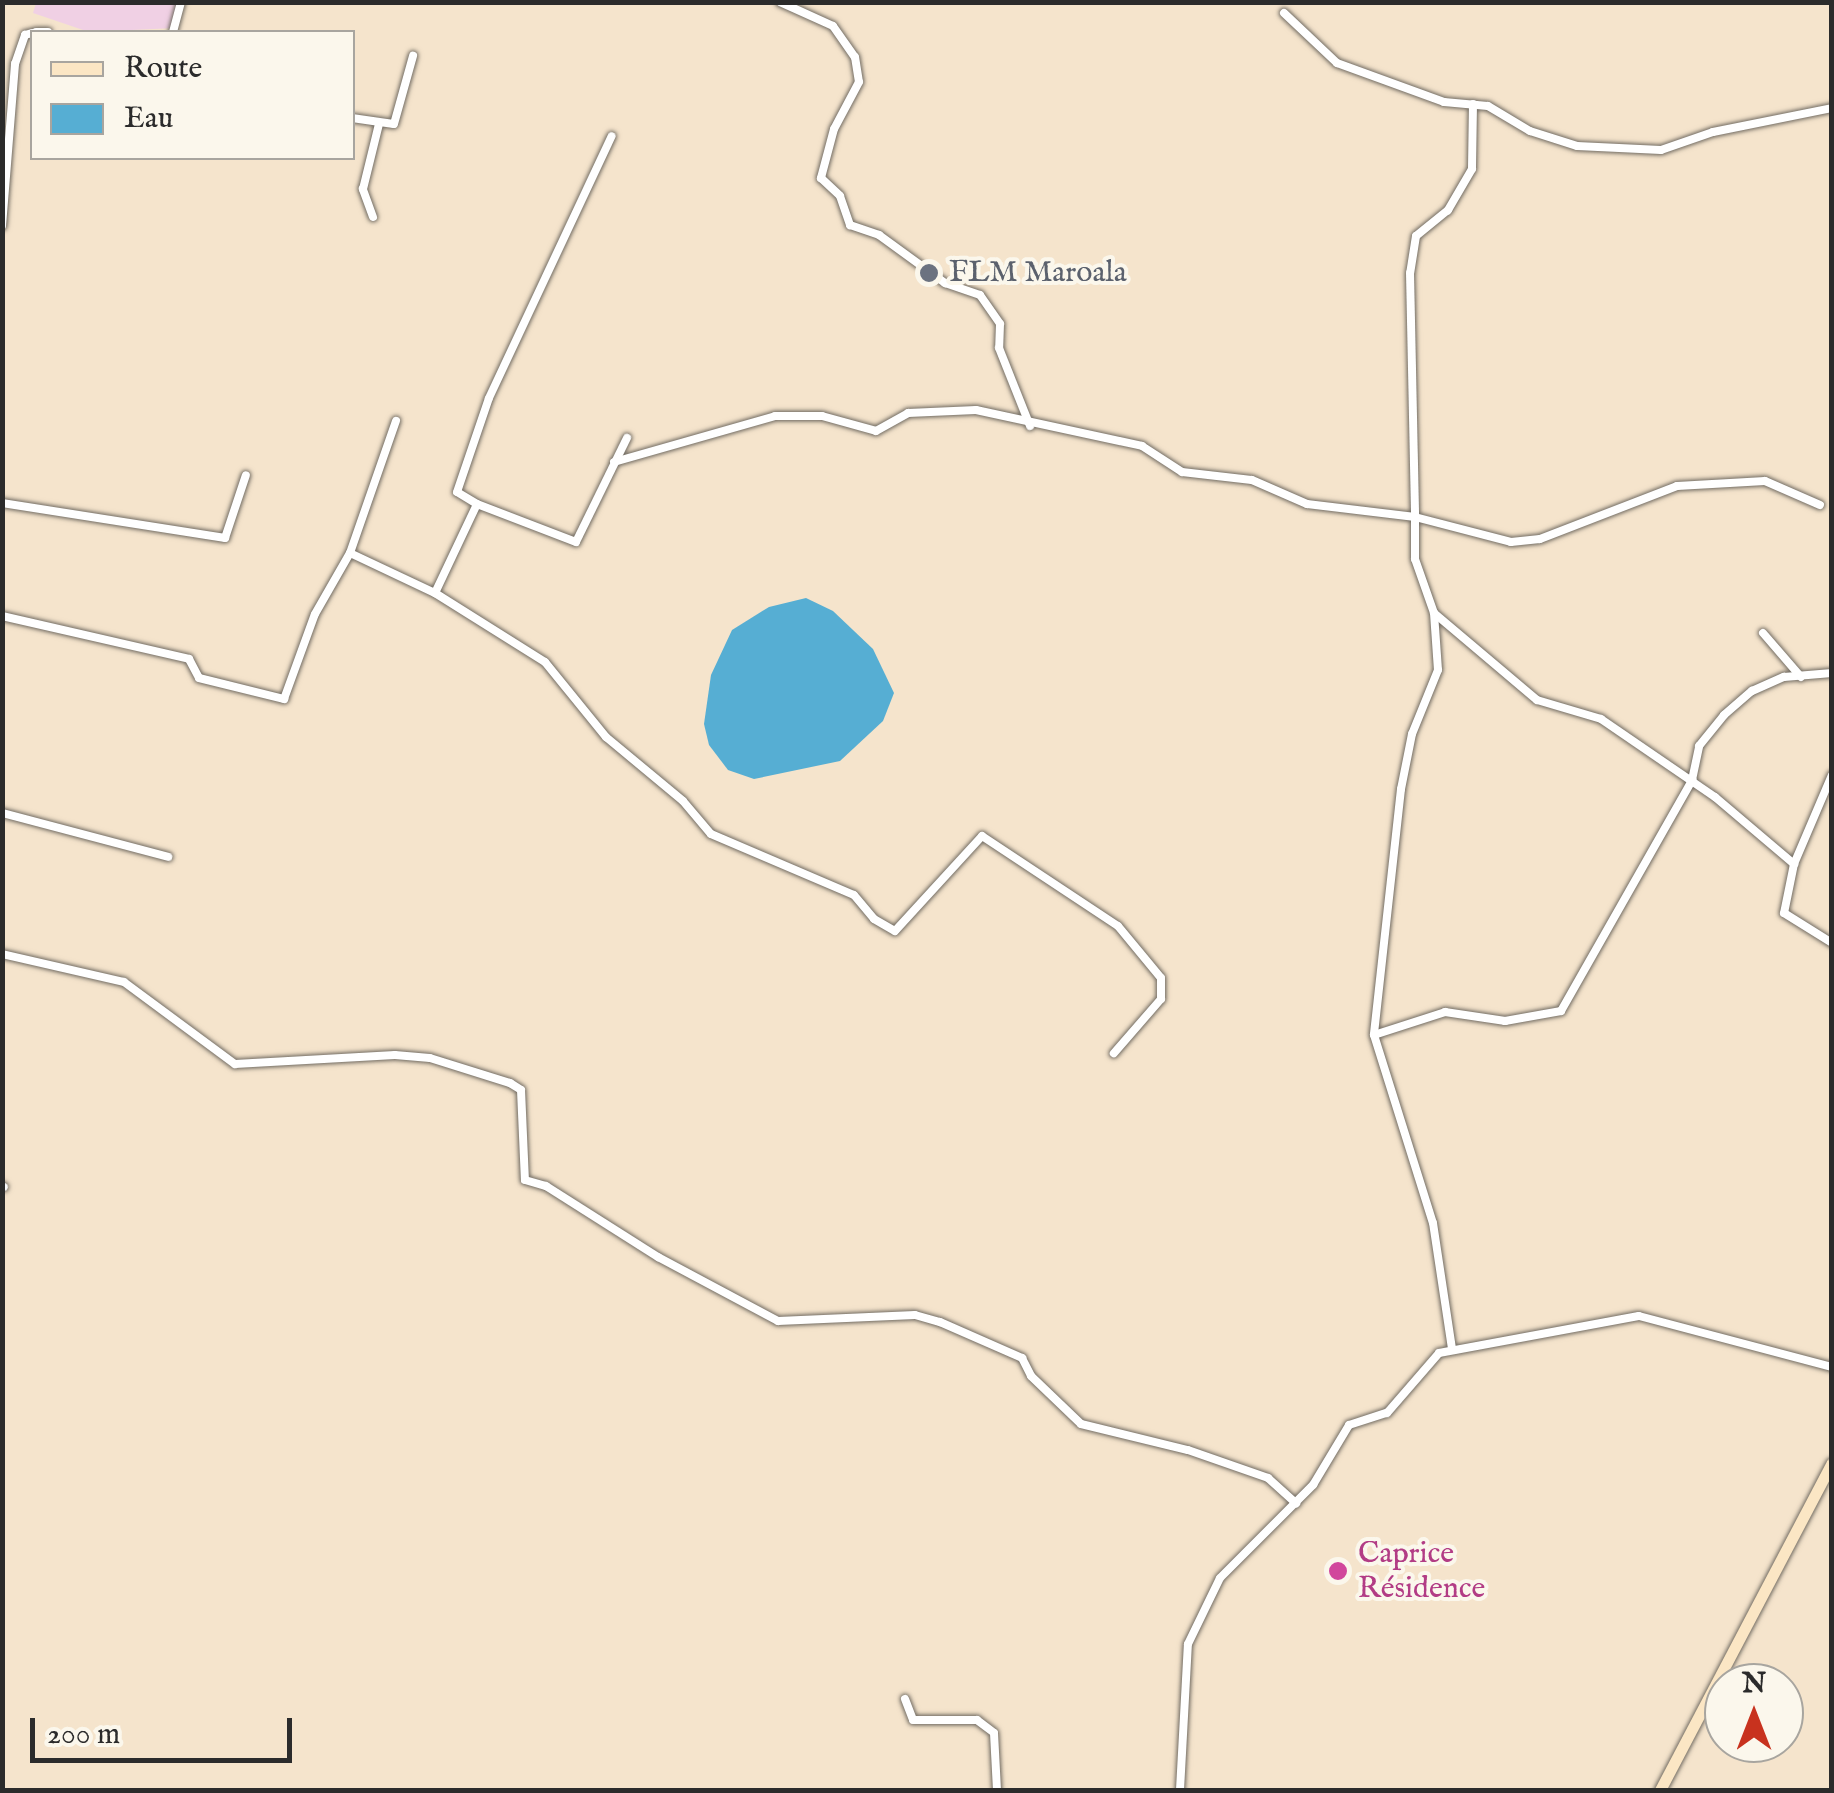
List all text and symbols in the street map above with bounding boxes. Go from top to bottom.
legend [30,30,355,160]
text: Route [124,50,202,88]
text: Eau [124,100,173,138]
place label: FLM Maroala [949,255,1127,291]
marker: FLM Maroala [918,262,940,284]
place label: Caprice Résidence [1358,1536,1485,1606]
marker: Caprice Résidence [1327,1560,1349,1582]
north arrow [1704,1663,1804,1763]
text: N [1742,1667,1766,1702]
scale bar [35,1698,298,1760]
text: 200 m [47,1716,120,1754]

